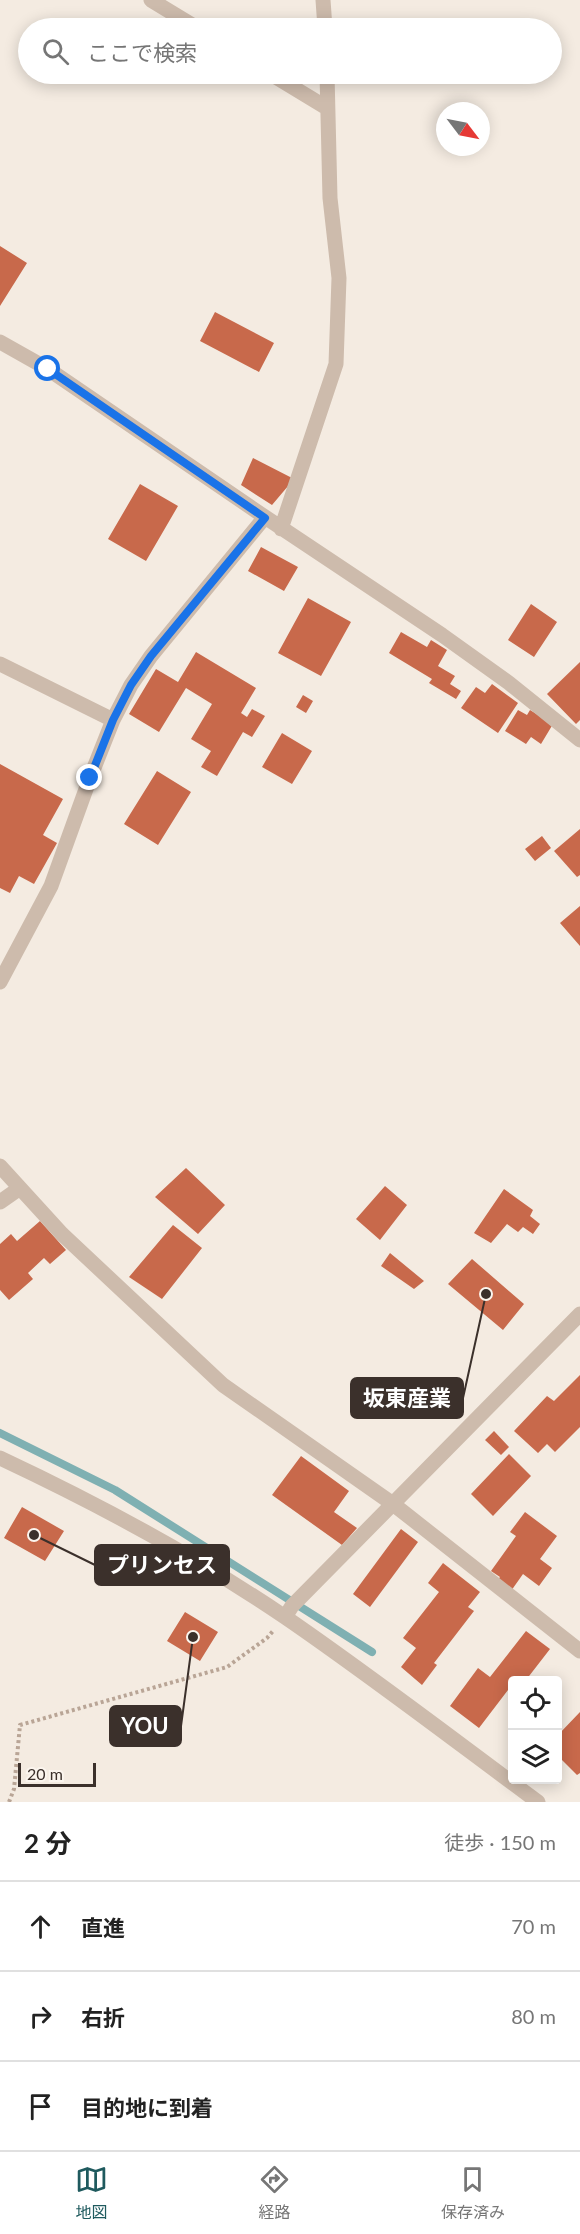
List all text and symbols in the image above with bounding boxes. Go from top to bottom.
search box [18,18,562,84]
icon: search [39,35,72,68]
text: ここで検索 [87,39,197,66]
north arrow [436,102,490,156]
route start [34,355,60,381]
route end [76,764,102,790]
callout: 坂東産業 [351,1378,463,1418]
text: 坂東産業 [363,1384,451,1411]
callout: プリンセス [95,1545,229,1585]
text: プリンセス [107,1551,217,1578]
map controls [508,1676,562,1784]
button: locate [508,1676,562,1730]
callout: YOU [110,1706,181,1746]
text: YOU [120,1712,169,1739]
button: layers [508,1730,562,1784]
scale bar [18,1760,96,1788]
text: 20 m [27,1764,63,1783]
text: 2 分 [24,1827,71,1859]
text: 徒歩 · 150 m [444,1830,556,1854]
icon: ahead [24,1910,57,1943]
text: 直進 [81,1914,125,1941]
text: 70 m [511,1914,556,1938]
icon: right [24,2000,57,2033]
text: 右折 [81,2004,125,2031]
text: 80 m [511,2004,556,2028]
icon: arrive [24,2090,57,2123]
text: 目的地に到着 [81,2094,213,2121]
tab: 地図 [75,2163,108,2223]
tab: 経路 [258,2163,291,2223]
tab: 保存済み [441,2163,505,2223]

